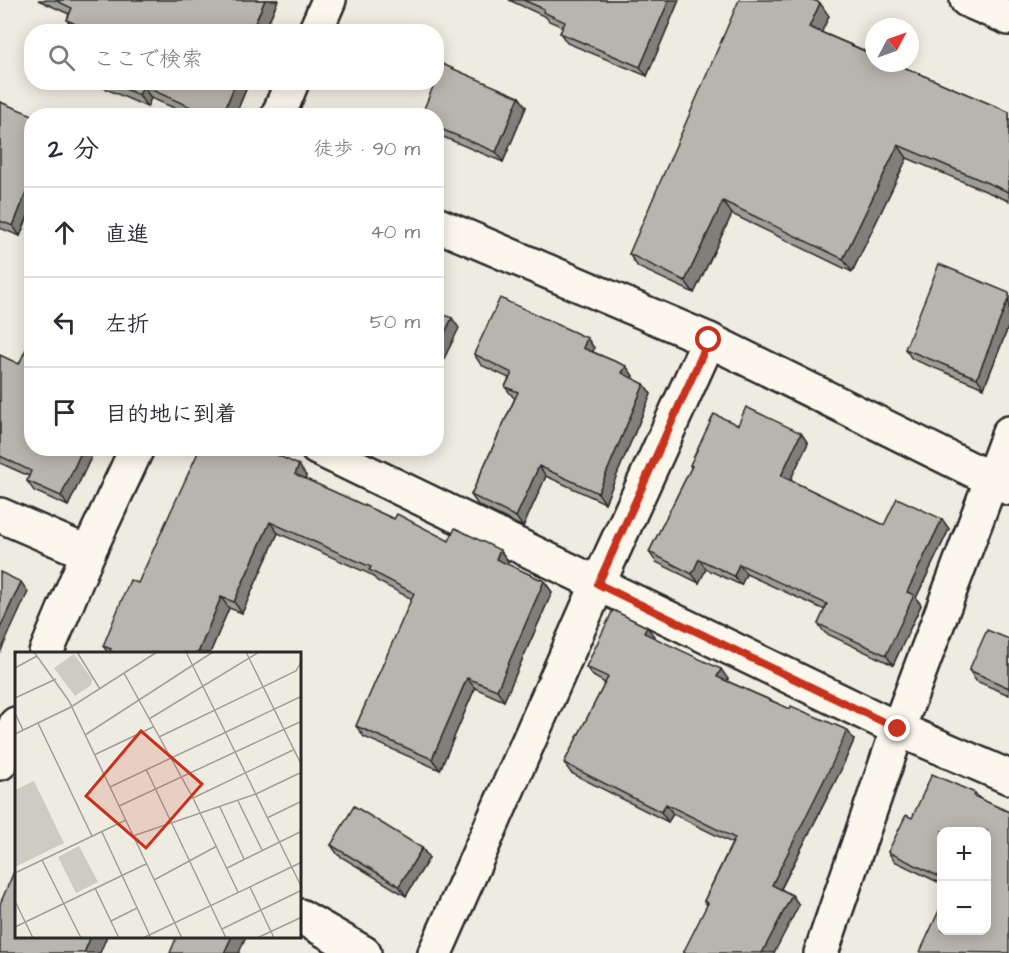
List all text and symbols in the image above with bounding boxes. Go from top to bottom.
north arrow [865,18,919,72]
search box [24,24,444,90]
icon: search [45,41,78,74]
text: ここで検索 [93,44,203,75]
text: 2 分 [48,131,99,167]
text: 徒歩 · 90 m [314,135,420,163]
icon: ahead [48,216,81,249]
text: 40 m [370,218,420,246]
text: 直進 [105,219,149,250]
icon: left [48,306,81,339]
text: 50 m [370,308,420,336]
text: 左折 [105,309,149,340]
route start [695,326,721,352]
icon: arrive [48,396,81,429]
text: 目的地に到着 [105,399,237,430]
inset map [15,652,302,938]
route end [884,715,910,741]
map controls [937,827,991,935]
button: + [937,827,991,881]
button: − [937,881,991,935]

